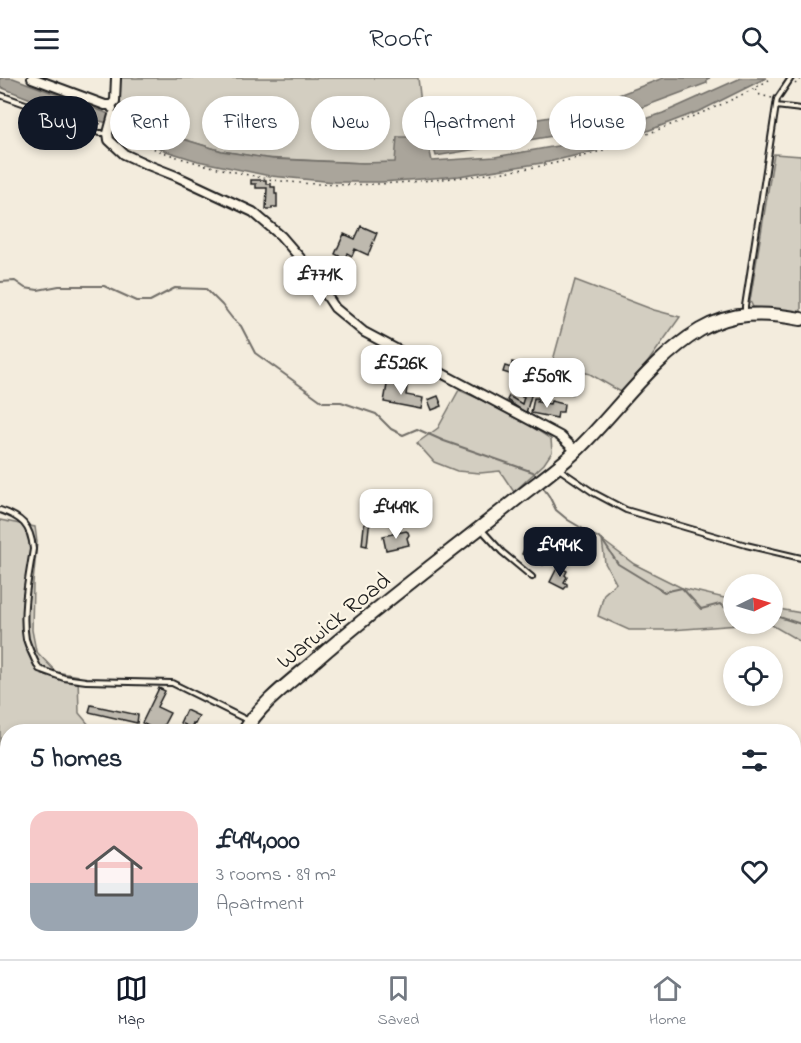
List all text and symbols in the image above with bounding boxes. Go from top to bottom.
text: Roofr [369,20,432,59]
icon: menu [30,23,63,56]
icon: search [738,23,771,56]
chip: Buy [18,96,98,150]
chip: Rent [110,96,190,150]
chip: Filters [202,96,299,150]
chip: New [311,96,390,150]
chip: Apartment [402,96,537,150]
chip: House [549,96,646,150]
pin: £771K [278,256,362,307]
text: £771K [297,261,343,290]
pin: £526K [359,345,443,396]
text: £526K [375,350,427,379]
pin: £509K [505,358,589,409]
text: £509K [523,363,571,392]
pin: £449K [354,489,438,540]
text: £449K [374,494,418,523]
pin: £494K [518,527,602,578]
text: £494K [538,532,582,561]
street label: Warwick Road [270,564,400,679]
north arrow [723,574,783,634]
map controls [723,574,783,706]
button: locate [723,646,783,706]
text: 5 homes [30,741,122,779]
icon: filters [738,744,771,777]
text: £494,000 [216,823,300,861]
icon: home [78,835,150,907]
icon: heart [738,855,771,888]
text: 3 rooms · 89 m² [216,861,336,890]
text: Apartment [216,890,304,919]
tab: Map [115,972,148,1032]
tab: Saved [378,972,419,1032]
tab: Home [649,972,686,1032]

